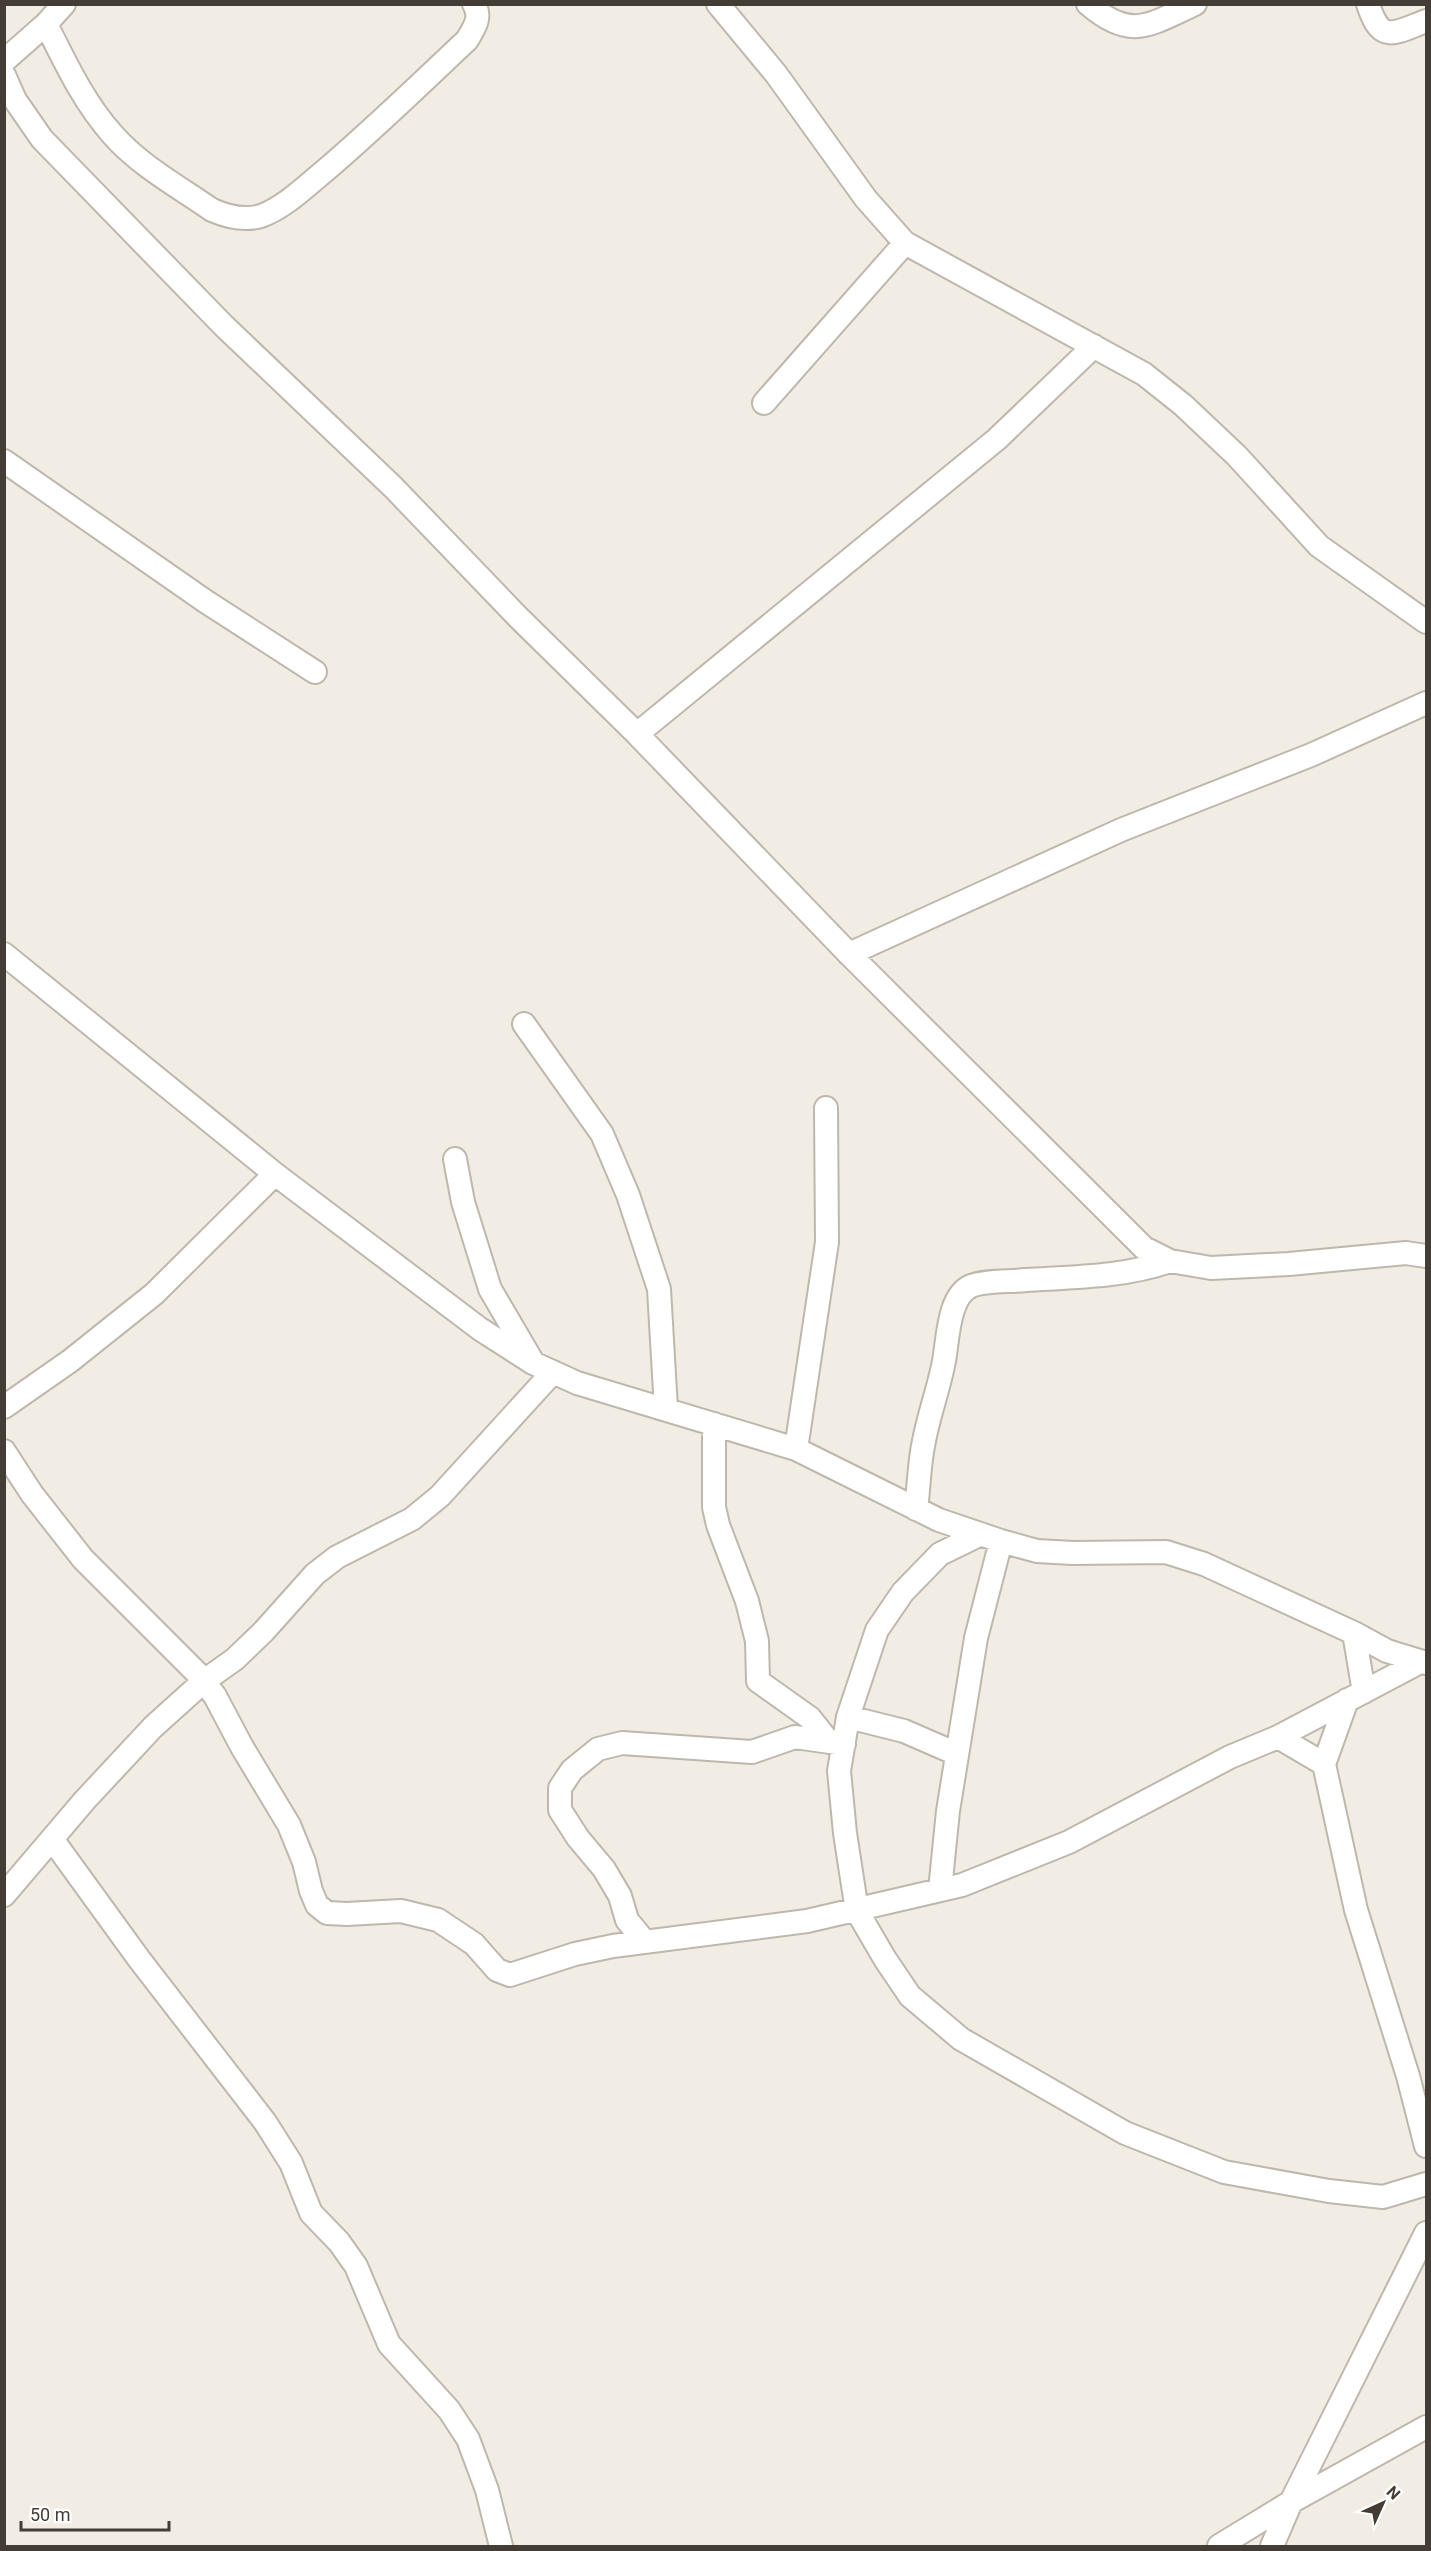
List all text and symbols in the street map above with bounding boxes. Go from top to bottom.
north arrow [1353,2473,1413,2533]
text: N [1383,2482,1404,2503]
scale bar [21,2494,170,2532]
text: 50 m [30,2504,70,2525]

